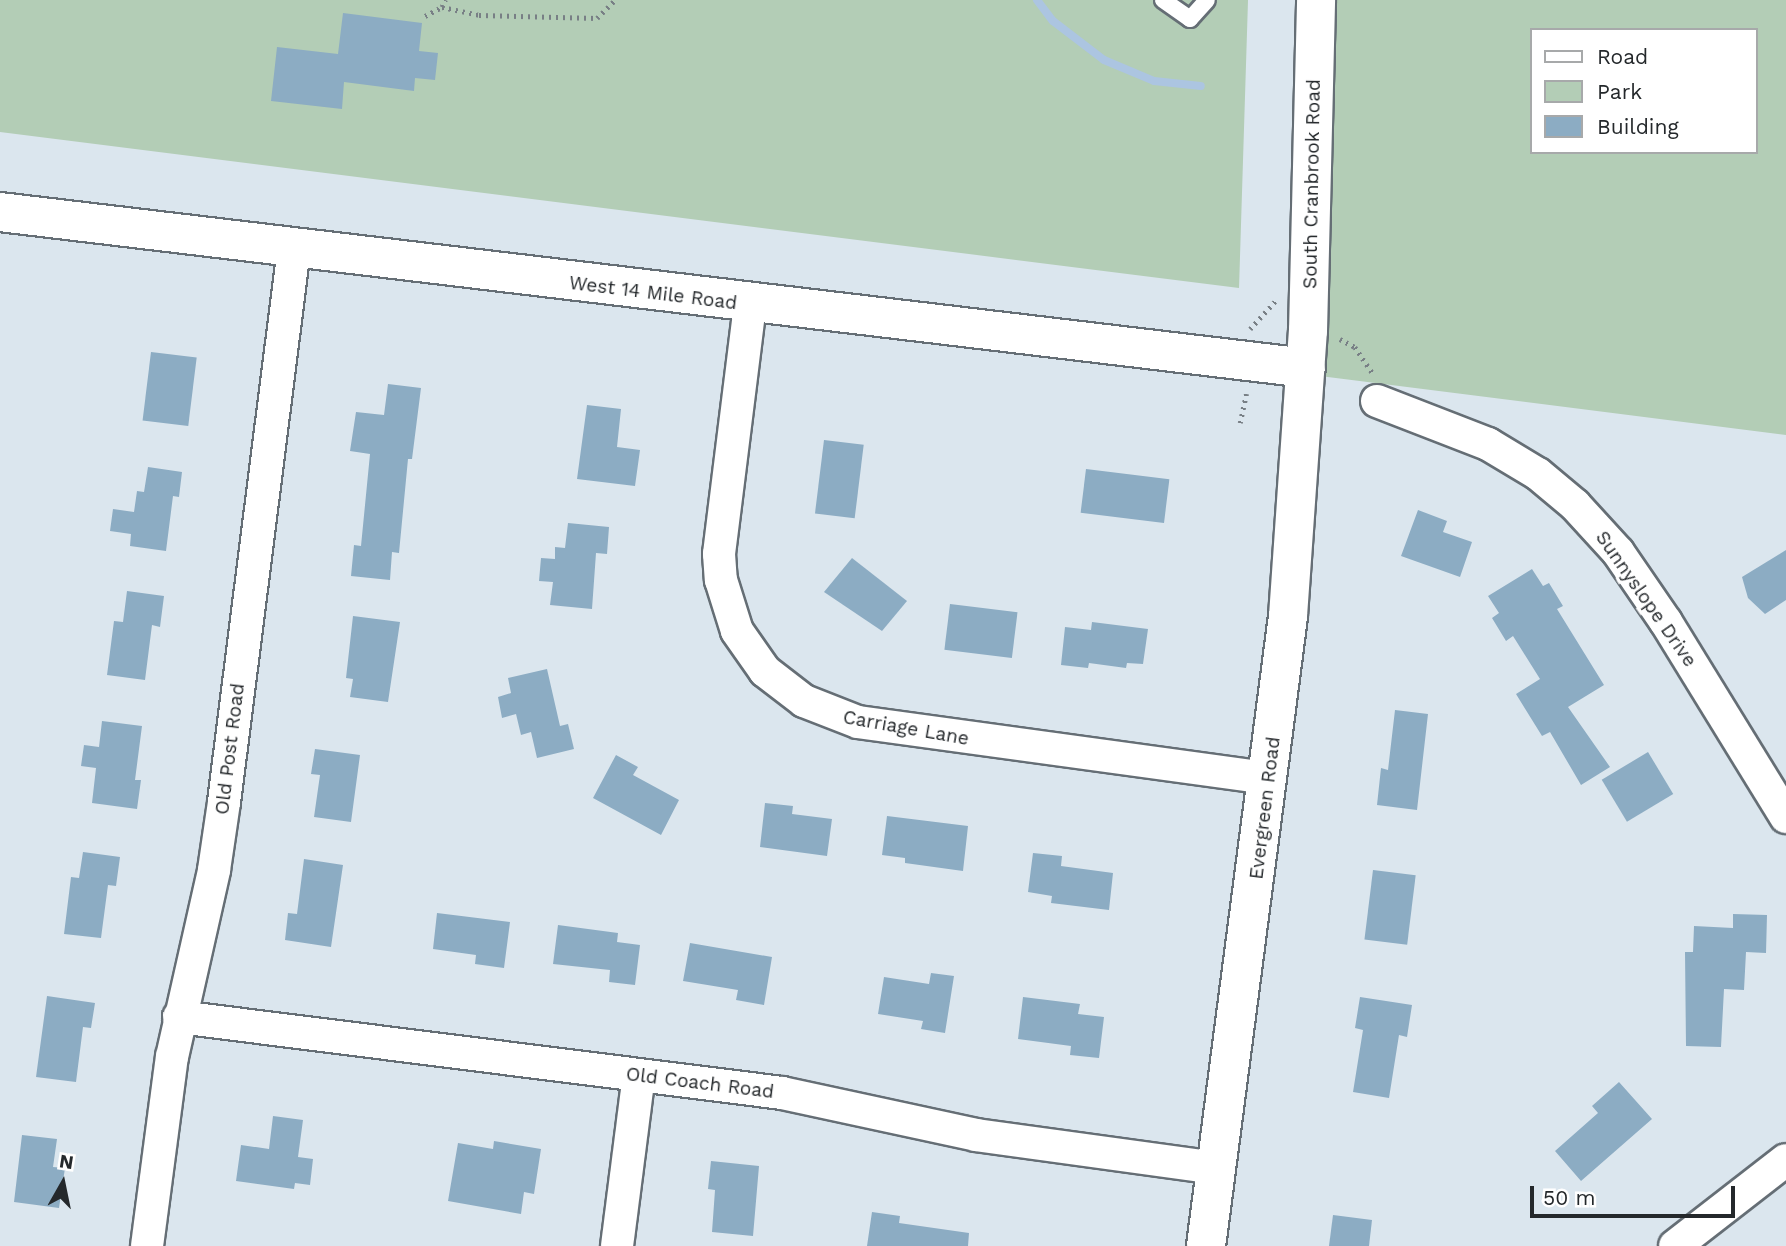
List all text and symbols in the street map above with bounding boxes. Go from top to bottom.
legend [1530,28,1758,154]
text: Road [1597,44,1648,69]
street label: South Cranbrook Road [1299,79,1325,289]
text: Park [1597,79,1642,104]
text: Building [1597,114,1679,139]
street label: West 14 Mile Road [568,271,738,315]
street label: Sunnyslope Drive [1591,527,1701,671]
street label: Old Post Road [211,682,249,816]
street label: Carriage Lane [841,706,971,750]
street label: Evergreen Road [1245,735,1285,881]
street label: Old Coach Road [625,1063,775,1103]
north arrow [28,1148,98,1218]
text: N [58,1149,75,1174]
scale bar [1534,1172,1739,1216]
text: 50 m [1543,1185,1595,1210]

